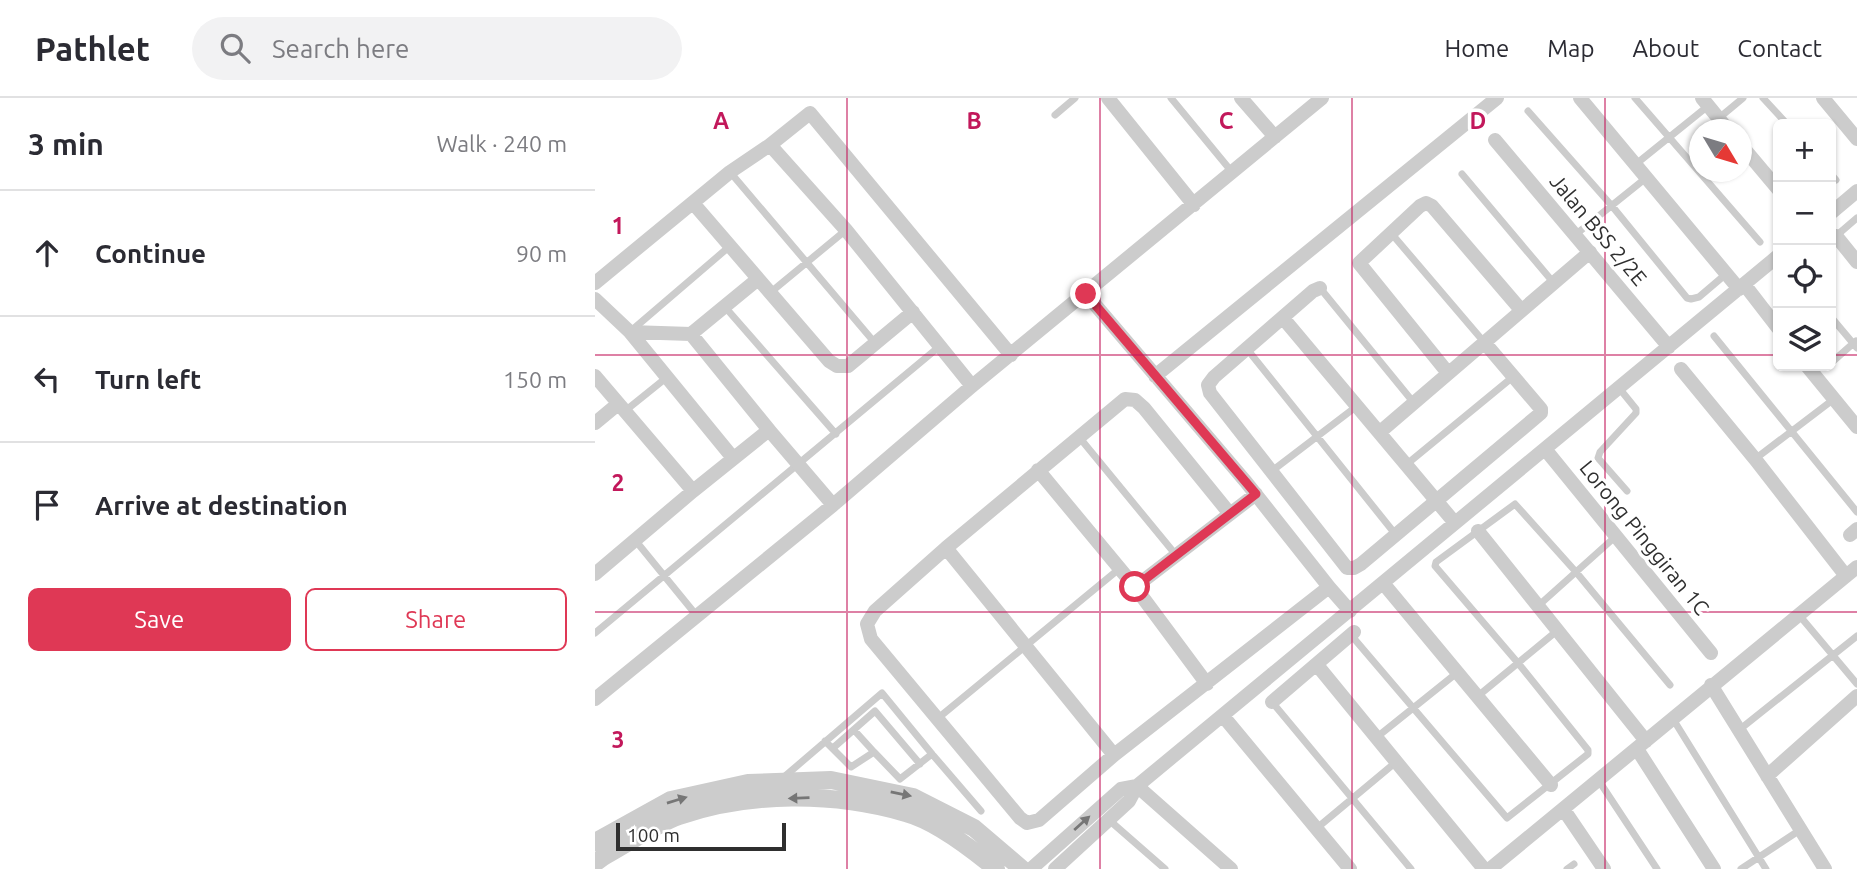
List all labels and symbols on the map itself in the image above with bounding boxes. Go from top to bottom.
text: A [713,108,729,133]
text: B [966,108,982,133]
text: C [1219,108,1234,133]
text: D [1470,108,1486,133]
north arrow [1689,119,1752,182]
street label: Jalan BSS 2/2E [1545,169,1652,290]
text: 1 [612,213,624,238]
route end [1070,278,1101,309]
street label: Lorong Pinggiran 1C [1575,456,1714,619]
text: 2 [612,470,624,495]
route start [1119,571,1150,602]
text: 3 [612,727,624,752]
one-way arrow [890,789,912,800]
one-way arrow [788,793,810,804]
one-way arrow [667,794,688,804]
one-way arrow [1073,816,1090,832]
scale bar [616,820,786,852]

